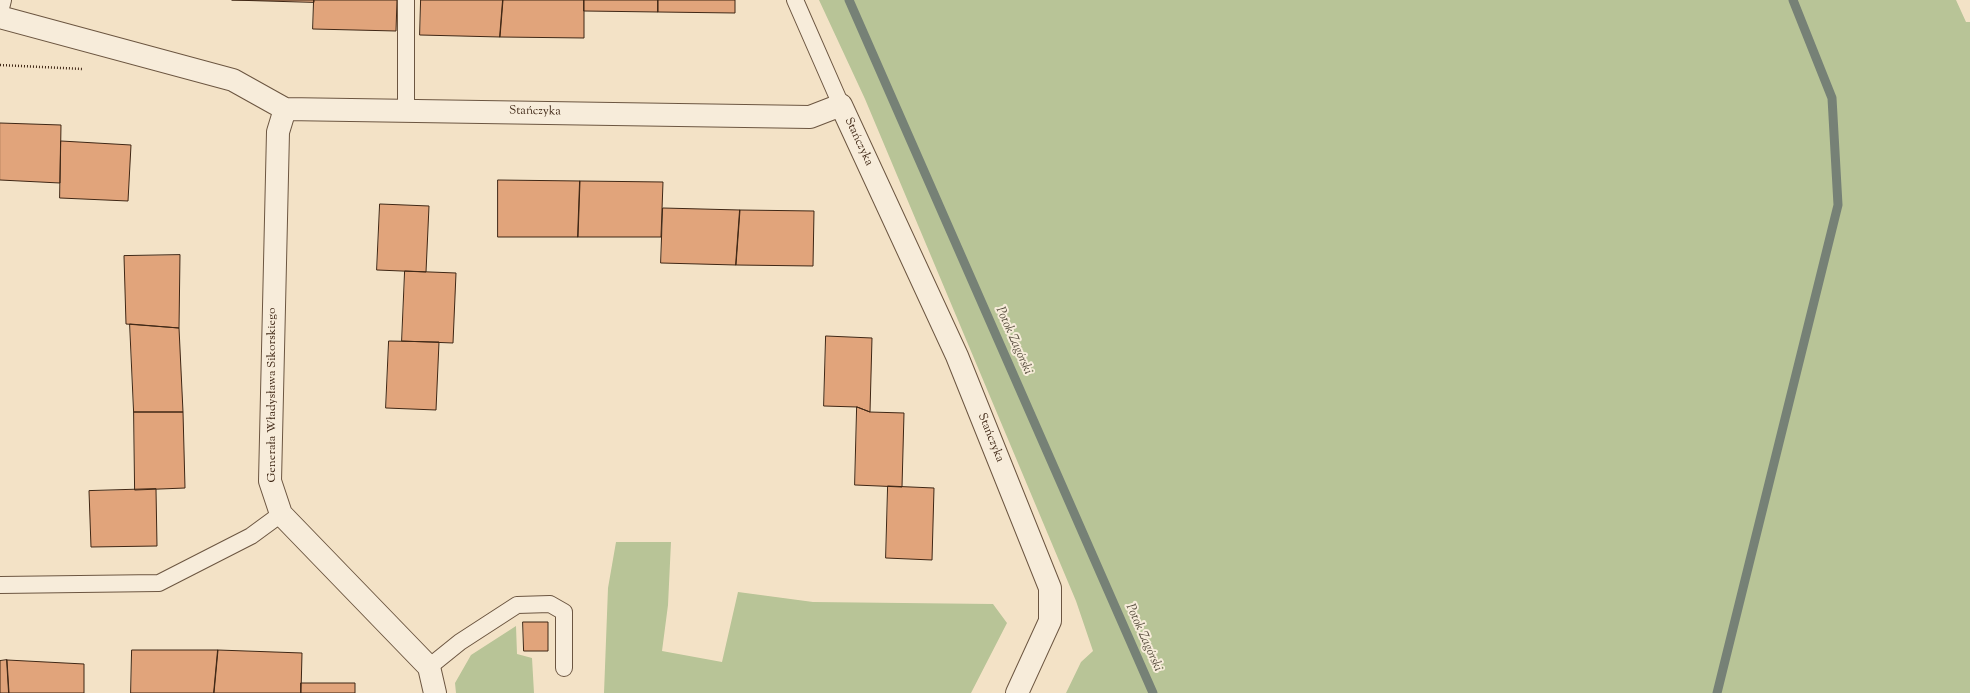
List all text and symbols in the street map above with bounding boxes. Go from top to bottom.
street label: Stańczyka [509,104,561,120]
street label: Stańczyka [841,116,875,168]
water label: Potok Zagórski [991,305,1035,377]
street label: Generała Władysława Sikorskiego [266,307,280,483]
street label: Stańczyka [974,411,1006,465]
water label: Potok Zagórski [1121,602,1165,674]

